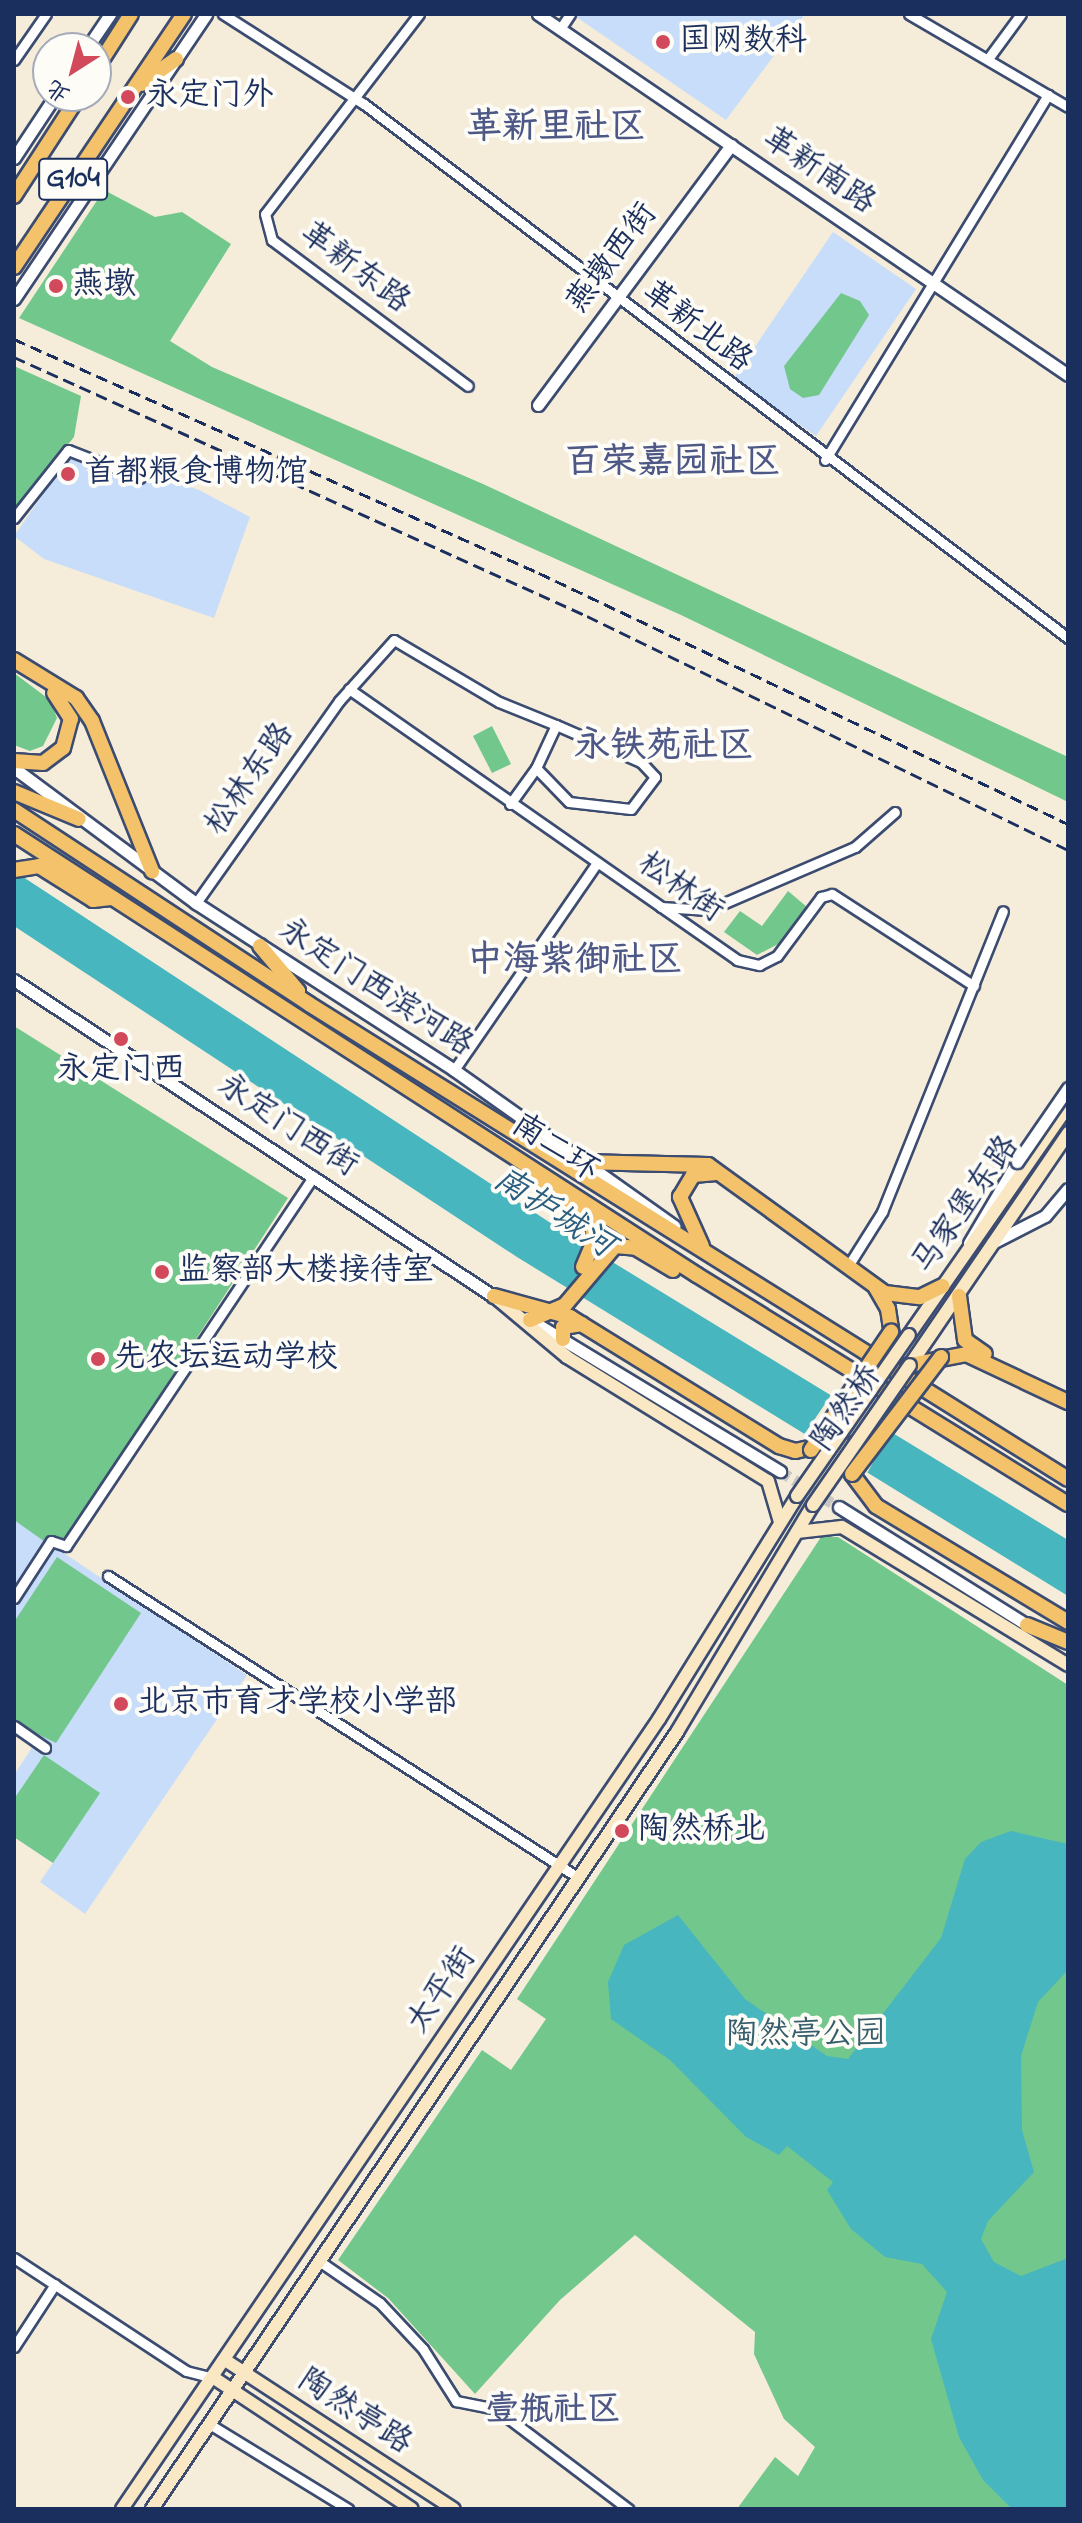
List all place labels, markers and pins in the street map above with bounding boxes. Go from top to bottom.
place label: 国网数科 [679,23,807,61]
marker: 国网数科 [654,33,672,51]
place label: 永定门外 [146,78,274,116]
marker: 永定门外 [117,86,139,108]
place label: 燕墩 [72,267,136,305]
marker: 燕墩 [47,277,65,295]
place label: 首都粮食博物馆 [84,455,308,493]
marker: 首都粮食博物馆 [59,465,77,483]
marker: 永定门西 [112,1030,130,1048]
place label: 永定门西 [57,1052,185,1090]
place label: 监察部大楼接待室 [178,1253,434,1291]
marker: 监察部大楼接待室 [153,1263,171,1281]
place label: 先农坛运动学校 [114,1340,338,1378]
marker: 先农坛运动学校 [89,1350,107,1368]
place label: 北京市育才学校小学部 [137,1685,457,1723]
marker: 北京市育才学校小学部 [112,1695,130,1713]
place label: 陶然桥北 [638,1812,766,1850]
marker: 陶然桥北 [613,1822,631,1840]

